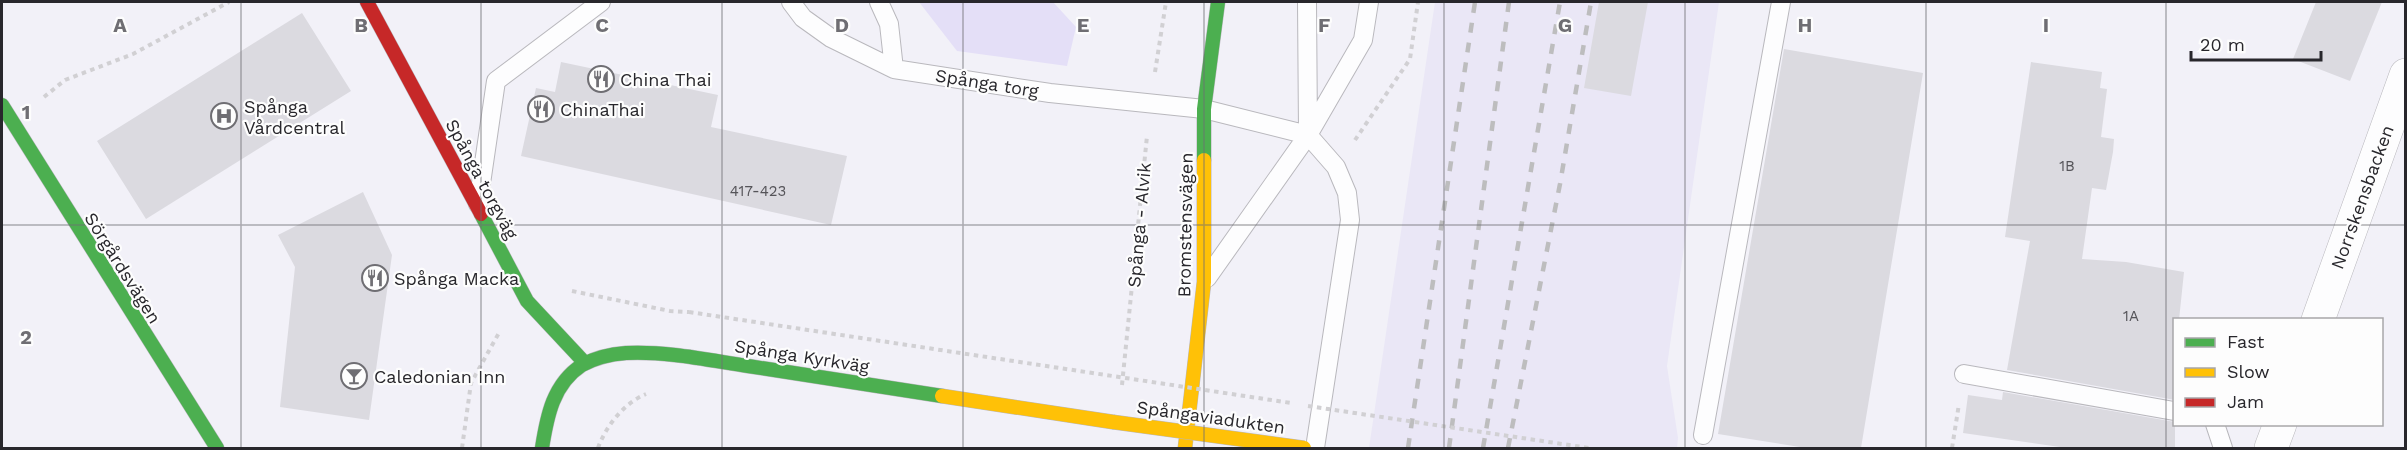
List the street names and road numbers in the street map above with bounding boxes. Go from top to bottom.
street label: Spånga torg [934,64,1040,102]
street label: Spånga torgväg [442,115,523,243]
street label: Norrskensbacken [2326,122,2398,272]
street label: Bromstensvägen [1173,152,1197,298]
street label: Spånga - Alvik [1123,162,1155,288]
street label: Sörgårdsvägen [80,209,166,327]
street label: Spånga Kyrkväg [733,335,871,377]
street label: Spångaviadukten [1136,396,1286,438]

